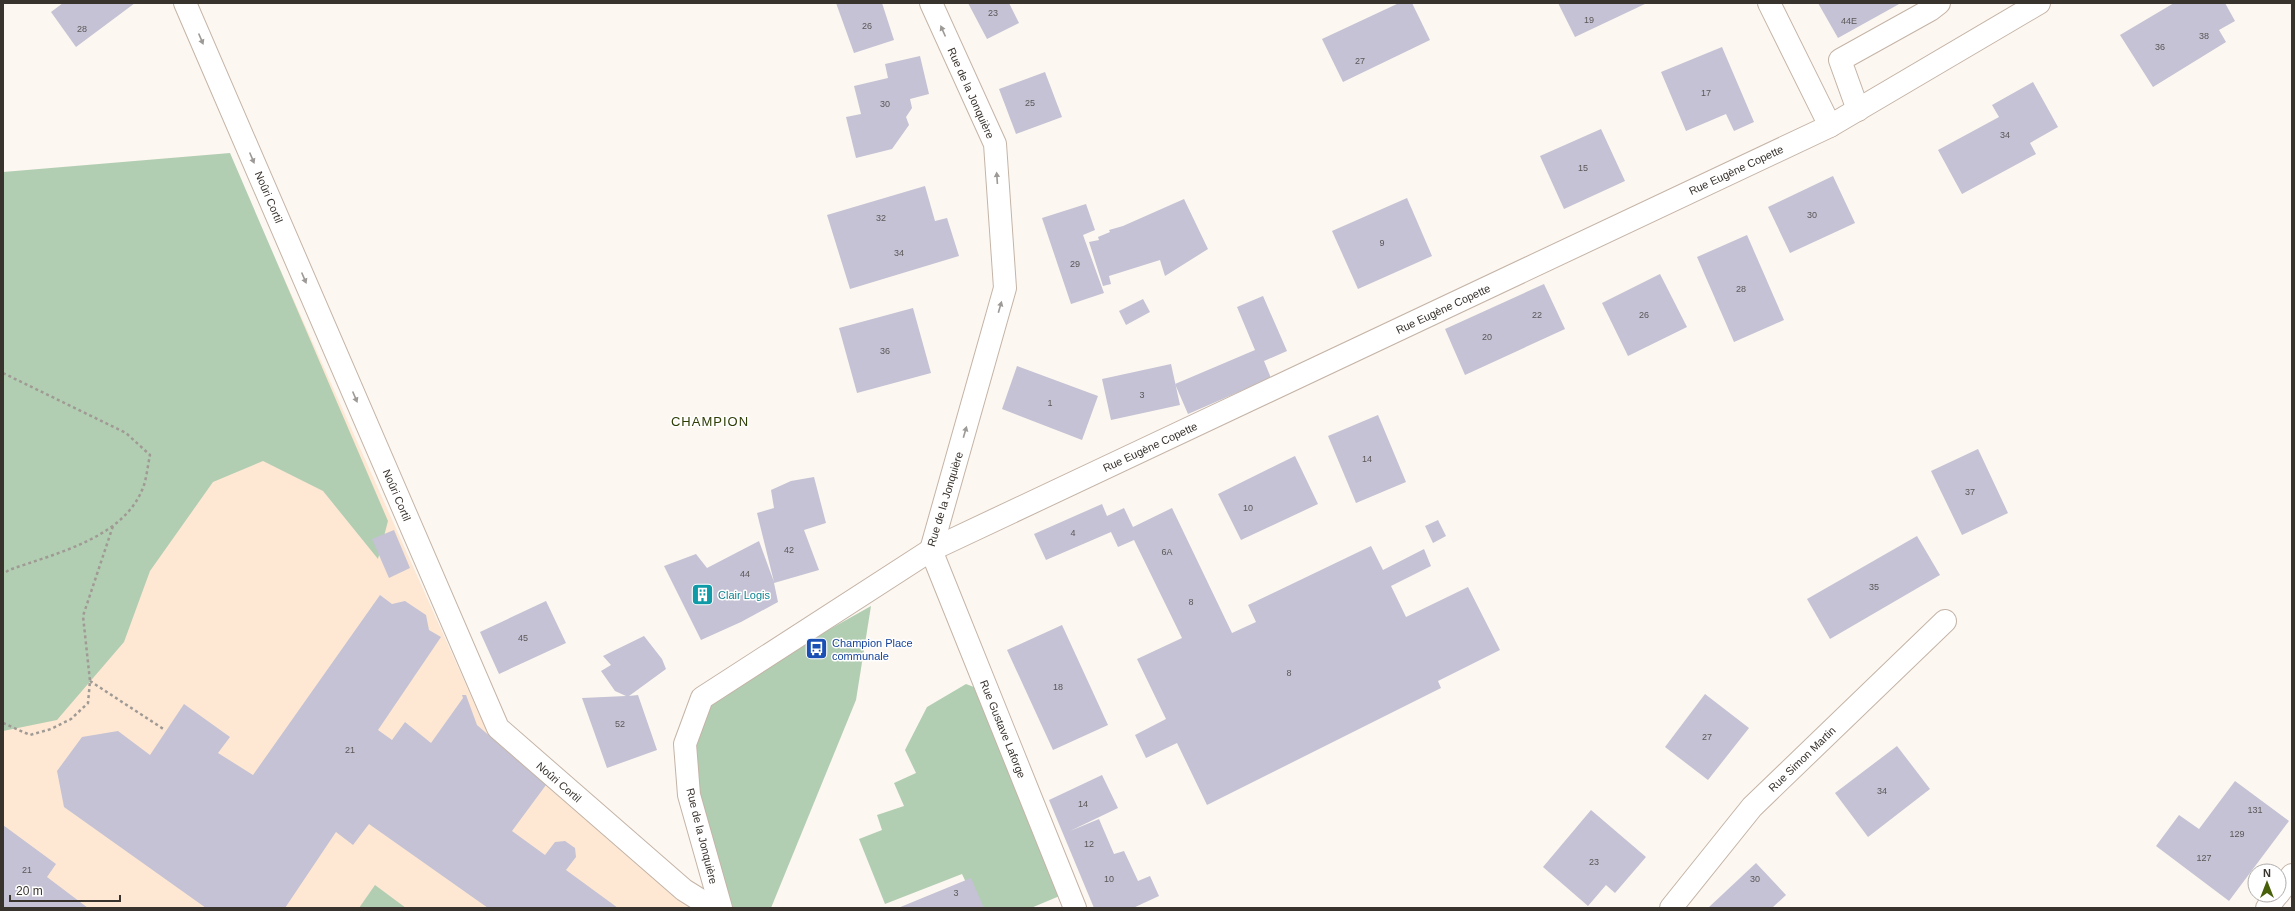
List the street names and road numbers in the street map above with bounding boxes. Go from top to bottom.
street label: Rue de la Jonquière [945,46,997,140]
street label: Rue Eugène Copette [1687,143,1785,197]
street label: Noûri Cortil [253,169,285,225]
street label: Rue Eugène Copette [1394,282,1492,336]
street label: Rue Eugène Copette [1101,420,1199,474]
street label: Rue de la Jonquière [925,450,965,548]
street label: Noûri Cortil [381,467,413,523]
street label: Rue Gustave Laforge [978,678,1028,780]
street label: Rue Simon Martin [1766,724,1838,794]
street label: Noûri Cortil [534,759,584,805]
street label: Rue de la Jonquière [684,787,720,885]

